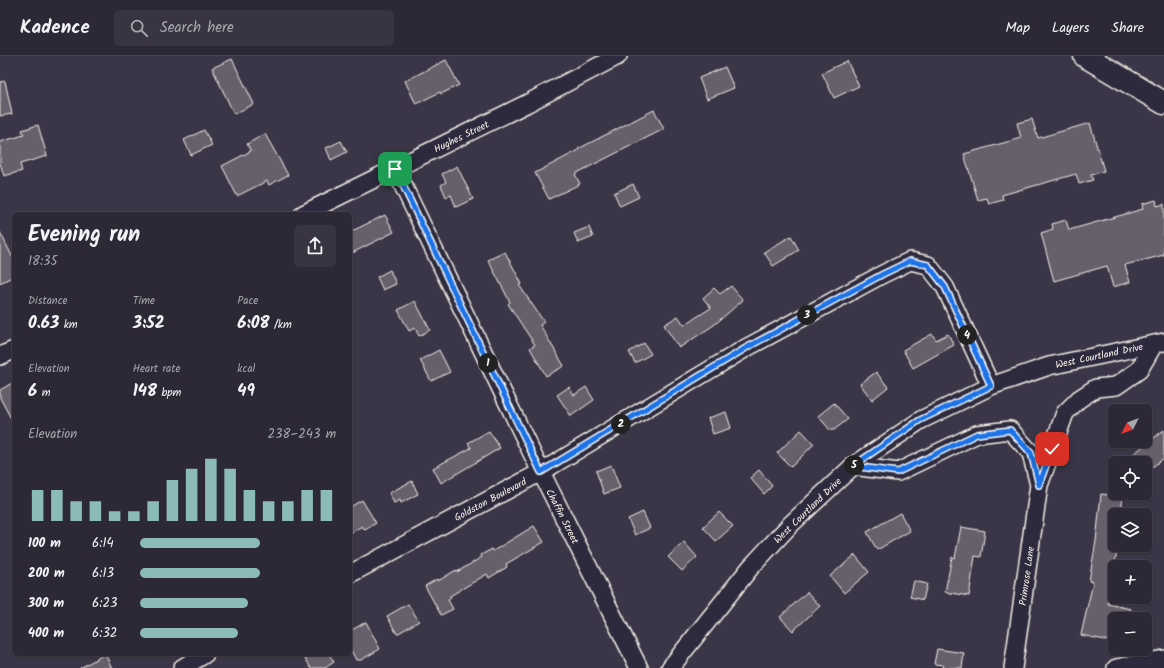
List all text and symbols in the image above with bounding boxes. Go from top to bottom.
search box [114,10,394,46]
text: Kadence [20,13,90,43]
text: Search here [160,16,234,40]
icon: search [128,17,150,39]
text: Map [1006,17,1030,39]
text: Layers [1052,17,1090,39]
text: Share [1112,17,1144,39]
street label: Hughes Street [431,117,492,157]
pin [378,152,412,186]
icon: arrive [384,158,406,180]
text: Evening run [28,218,140,253]
button: share [294,225,336,267]
text: 18:35 [28,251,58,272]
text: Distance [28,292,68,310]
text: Time [133,292,155,310]
text: Pace [237,292,258,310]
pin: 3 [797,305,817,325]
text: 3 [804,306,810,324]
text: 0.63 [28,310,59,337]
text: 3:52 [133,310,165,337]
text: 6:08 [237,310,269,337]
text: km [59,316,78,334]
text: /km [269,316,292,334]
pin: 4 [957,325,977,345]
text: 4 [964,326,970,344]
street label: West Courtland Drive [1054,339,1145,373]
pin: 1 [478,353,498,373]
text: 1 [486,354,490,372]
text: Elevation [28,360,70,378]
text: Heart rate [133,360,180,378]
text: kcal [237,360,255,378]
text: 6 [28,378,37,405]
text: 148 [133,378,157,405]
text: 49 [237,378,255,405]
text: m [37,384,50,402]
text: bpm [157,384,181,402]
north arrow [1108,404,1152,448]
map controls [1108,404,1152,656]
pin: 2 [611,414,631,434]
text: 2 [618,415,624,433]
text: Elevation [28,424,77,445]
text: 238–243 m [268,424,336,445]
pin [1035,432,1069,466]
icon: check [1041,438,1063,460]
pin: 5 [844,455,864,475]
text: 5 [851,456,857,474]
button: locate [1108,456,1152,500]
street label: Goldston Boulevard [451,474,530,526]
street label: West Courtland Drive [770,474,846,547]
street label: Chaffin Street [541,486,583,547]
button: layers [1108,508,1152,552]
text: 100 m [28,533,61,554]
text: 6:14 [92,533,114,554]
street label: Primrose Lane [1015,545,1039,607]
button: + [1108,560,1152,604]
text: 200 m [28,563,65,584]
text: 6:13 [92,563,114,584]
text: 300 m [28,593,64,614]
text: 6:23 [92,593,117,614]
button: − [1108,612,1152,656]
text: 400 m [28,623,64,644]
text: 6:32 [92,623,117,644]

